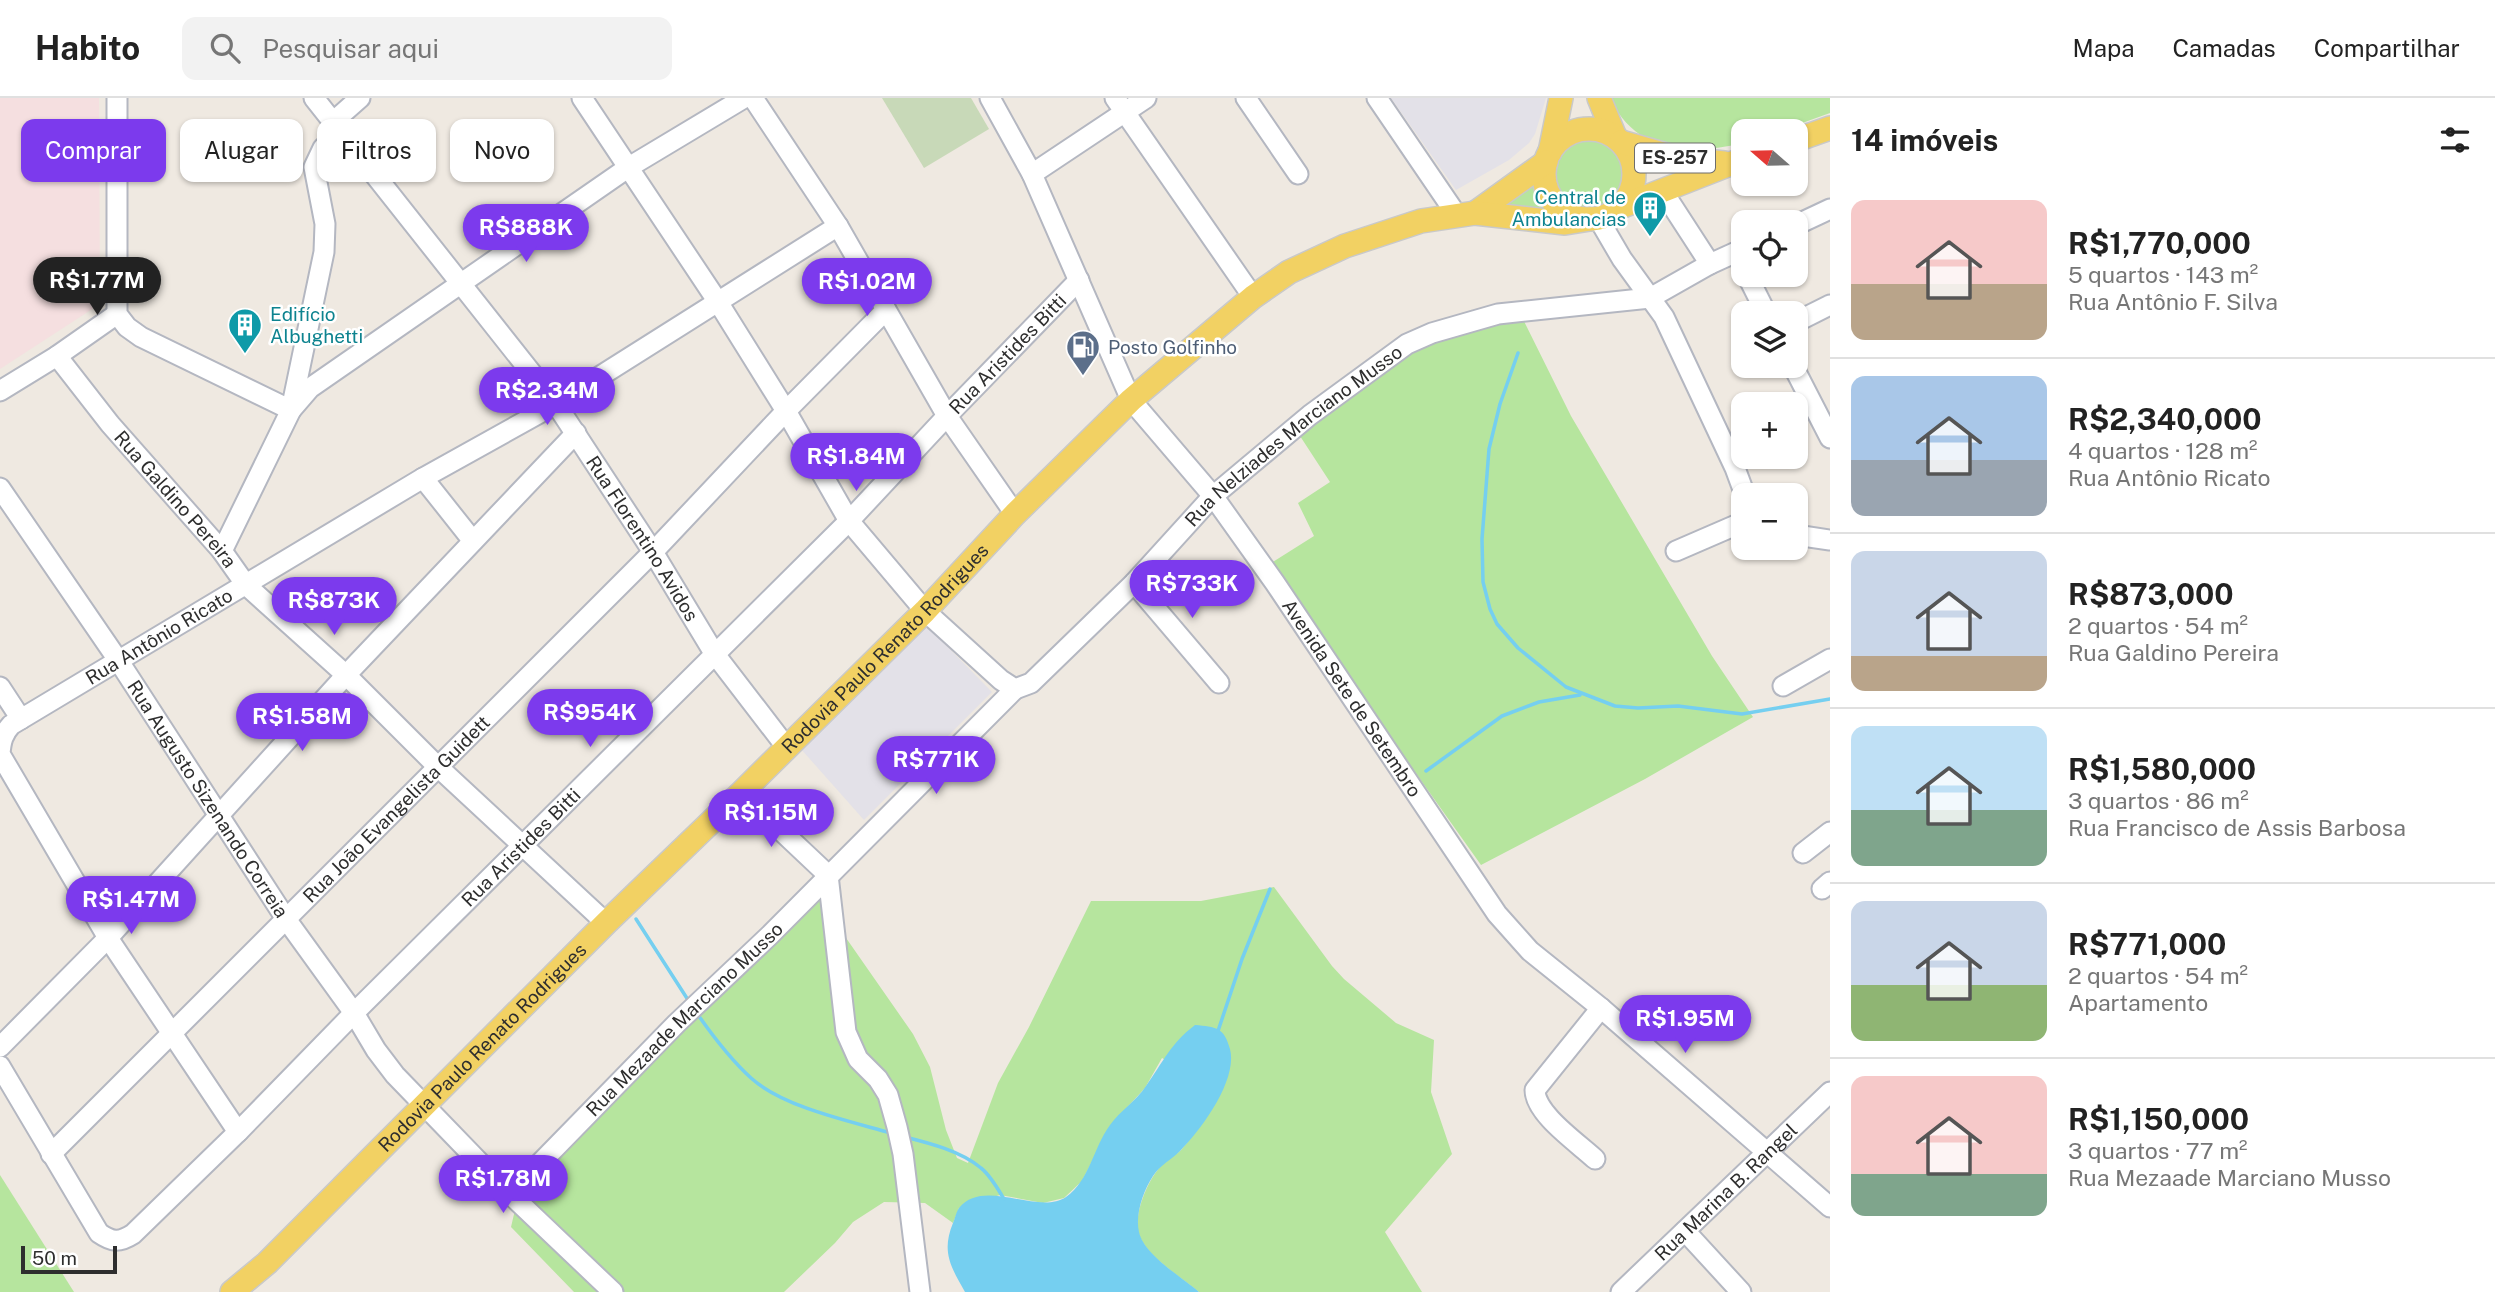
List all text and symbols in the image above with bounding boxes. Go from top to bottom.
search box [182,17,672,80]
text: Habito [35,29,140,67]
icon: search [206,29,244,67]
text: Pesquisar aqui [262,33,439,64]
text: Mapa [2073,34,2134,62]
text: Camadas [2172,34,2276,62]
text: Compartilhar [2314,34,2460,62]
chip: Comprar [21,119,166,182]
chip: Alugar [180,119,303,182]
chip: Filtros [317,119,436,182]
chip: Novo [450,119,554,182]
north arrow [1731,119,1808,196]
map controls [1731,119,1808,560]
icon: filters [2436,121,2474,159]
text: 14 imóveis [1851,122,1998,158]
road number: ES-257 [1635,144,1715,172]
place label: Central de Ambulancias [1512,186,1626,230]
building icon: Central de Ambulancias [1631,189,1669,238]
pin: R$888K [469,204,583,264]
button: locate [1731,210,1808,287]
text: R$888K [479,213,573,240]
text: R$1,770,000 [2068,225,2251,261]
icon: home [1907,228,1991,312]
pin: R$1.77M [32,258,162,317]
pin: R$1.02M [802,258,932,318]
text: 5 quartos · 143 m² [2068,261,2258,288]
text: R$1.77M [49,266,145,293]
text: R$1.02M [818,267,916,294]
text: Rua Antônio F. Silva [2068,288,2278,315]
street label: Rua Aristides Bitti [944,289,1070,418]
button: layers [1731,301,1808,378]
place label: Edifício Albughetti [270,303,363,347]
building icon: Edifício Albughetti [226,306,264,355]
fuel station icon: Posto Golfinho [1064,328,1102,377]
place label: Posto Golfinho [1108,336,1237,358]
street label: Rua Nelziades Marciano Musso [1180,340,1406,531]
pin: R$2.34M [482,368,612,427]
text: R$2.34M [495,376,599,403]
button: + [1731,392,1808,469]
text: R$2,340,000 [2068,401,2262,437]
icon: home [1907,404,1991,488]
street label: Rua Galdino Pereira [110,426,241,572]
pin: R$1.84M [791,434,921,493]
text: 4 quartos · 128 m² [2068,437,2257,464]
text: R$1.84M [806,442,906,469]
street label: Rua Florentino Avidos [582,452,703,625]
text: Rua Antônio Ricato [2068,464,2271,491]
button: − [1731,483,1808,560]
street label: Rodovia Paulo Renato Rodrigues [777,539,993,758]
pin: R$733K [1135,560,1249,620]
text: R$733K [1146,569,1238,596]
text: R$873,000 [2068,576,2234,612]
pin: R$873K [277,578,391,637]
icon: home [1907,579,1991,663]
street label: Rua Antônio Ricato [81,584,236,689]
text: R$873K [288,586,380,613]
street label: Avenida Sete de Setembro [1278,595,1426,801]
text: 2 quartos · 54 m² [2068,612,2248,639]
text: Rua Galdino Pereira [2068,639,2279,666]
street label: Rua Augusto Sizenando Correia [123,676,293,922]
pin: R$954K [533,690,647,749]
pin: R$1.58M [237,694,367,753]
text: R$954K [543,698,637,725]
text: R$1.58M [252,702,352,729]
street label: Rua João Evangelista Guidett [298,711,494,907]
pin: R$771K [879,736,993,796]
text: R$771K [892,745,980,772]
text: R$1,580,000 [2068,751,2256,787]
icon: home [1907,754,1991,838]
street label: Rua Aristides Bitti [457,784,585,911]
text: 3 quartos · 86 m² [2068,787,2249,814]
pin: R$1.15M [706,790,836,849]
text: R$1.15M [724,798,818,825]
text: Rua Francisco de Assis Barbosa [2068,814,2406,841]
pin: R$1.47M [66,876,196,936]
text: R$1.47M [82,885,180,912]
street label: Rua Mezaade Marciano Musso [581,918,787,1120]
text: R$771,000 [2068,926,2226,962]
icon: home [1907,929,1991,1013]
street label: Rodovia Paulo Renato Rodrigues [374,939,591,1156]
text: 2 quartos · 54 m² [2068,962,2248,989]
text: Apartamento [2068,989,2208,1016]
pin: R$1.95M [1620,996,1750,1055]
text: R$1.95M [1635,1004,1735,1031]
text: R$1,150,000 [2068,1101,2249,1137]
icon: home [1907,1104,1991,1188]
street label: Rua Marina B. Rangel [1650,1119,1801,1265]
text: 3 quartos · 77 m² [2068,1137,2247,1164]
pin: R$1.78M [438,1156,568,1215]
text: R$1.78M [455,1164,551,1191]
text: Rua Mezaade Marciano Musso [2068,1164,2391,1191]
scale bar [21,1243,117,1275]
text: 50 m [32,1247,77,1269]

